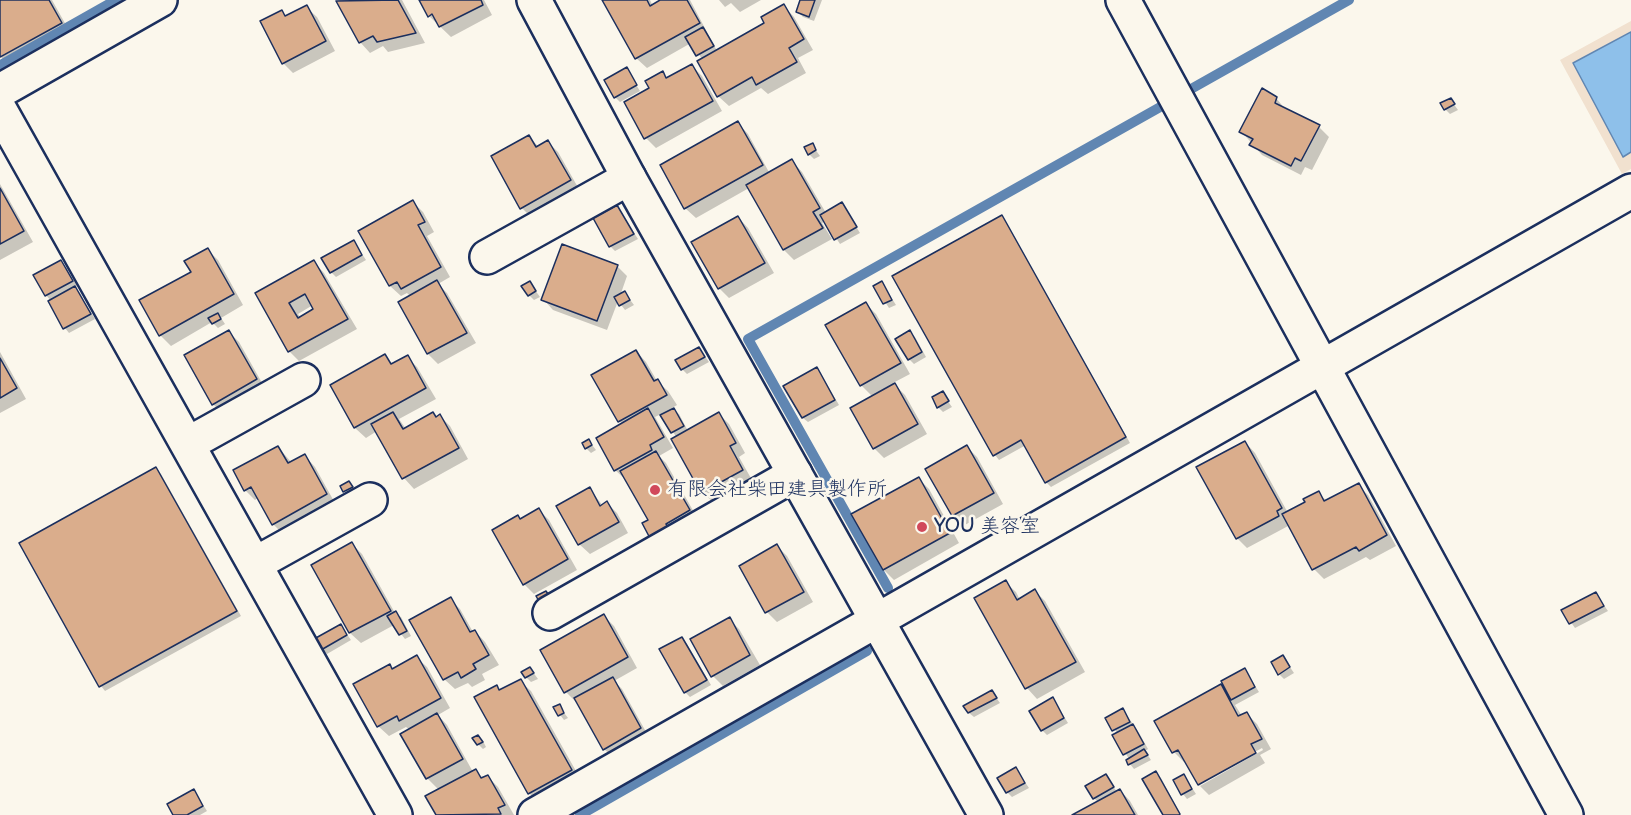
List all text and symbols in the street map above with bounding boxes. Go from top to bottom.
place label: 有限会社柴田建具製作所 [667,478,887,502]
marker: 有限会社柴田建具製作所 [648,483,662,497]
place label: YOU 美容室 [934,515,1040,539]
marker: YOU 美容室 [915,520,929,534]

